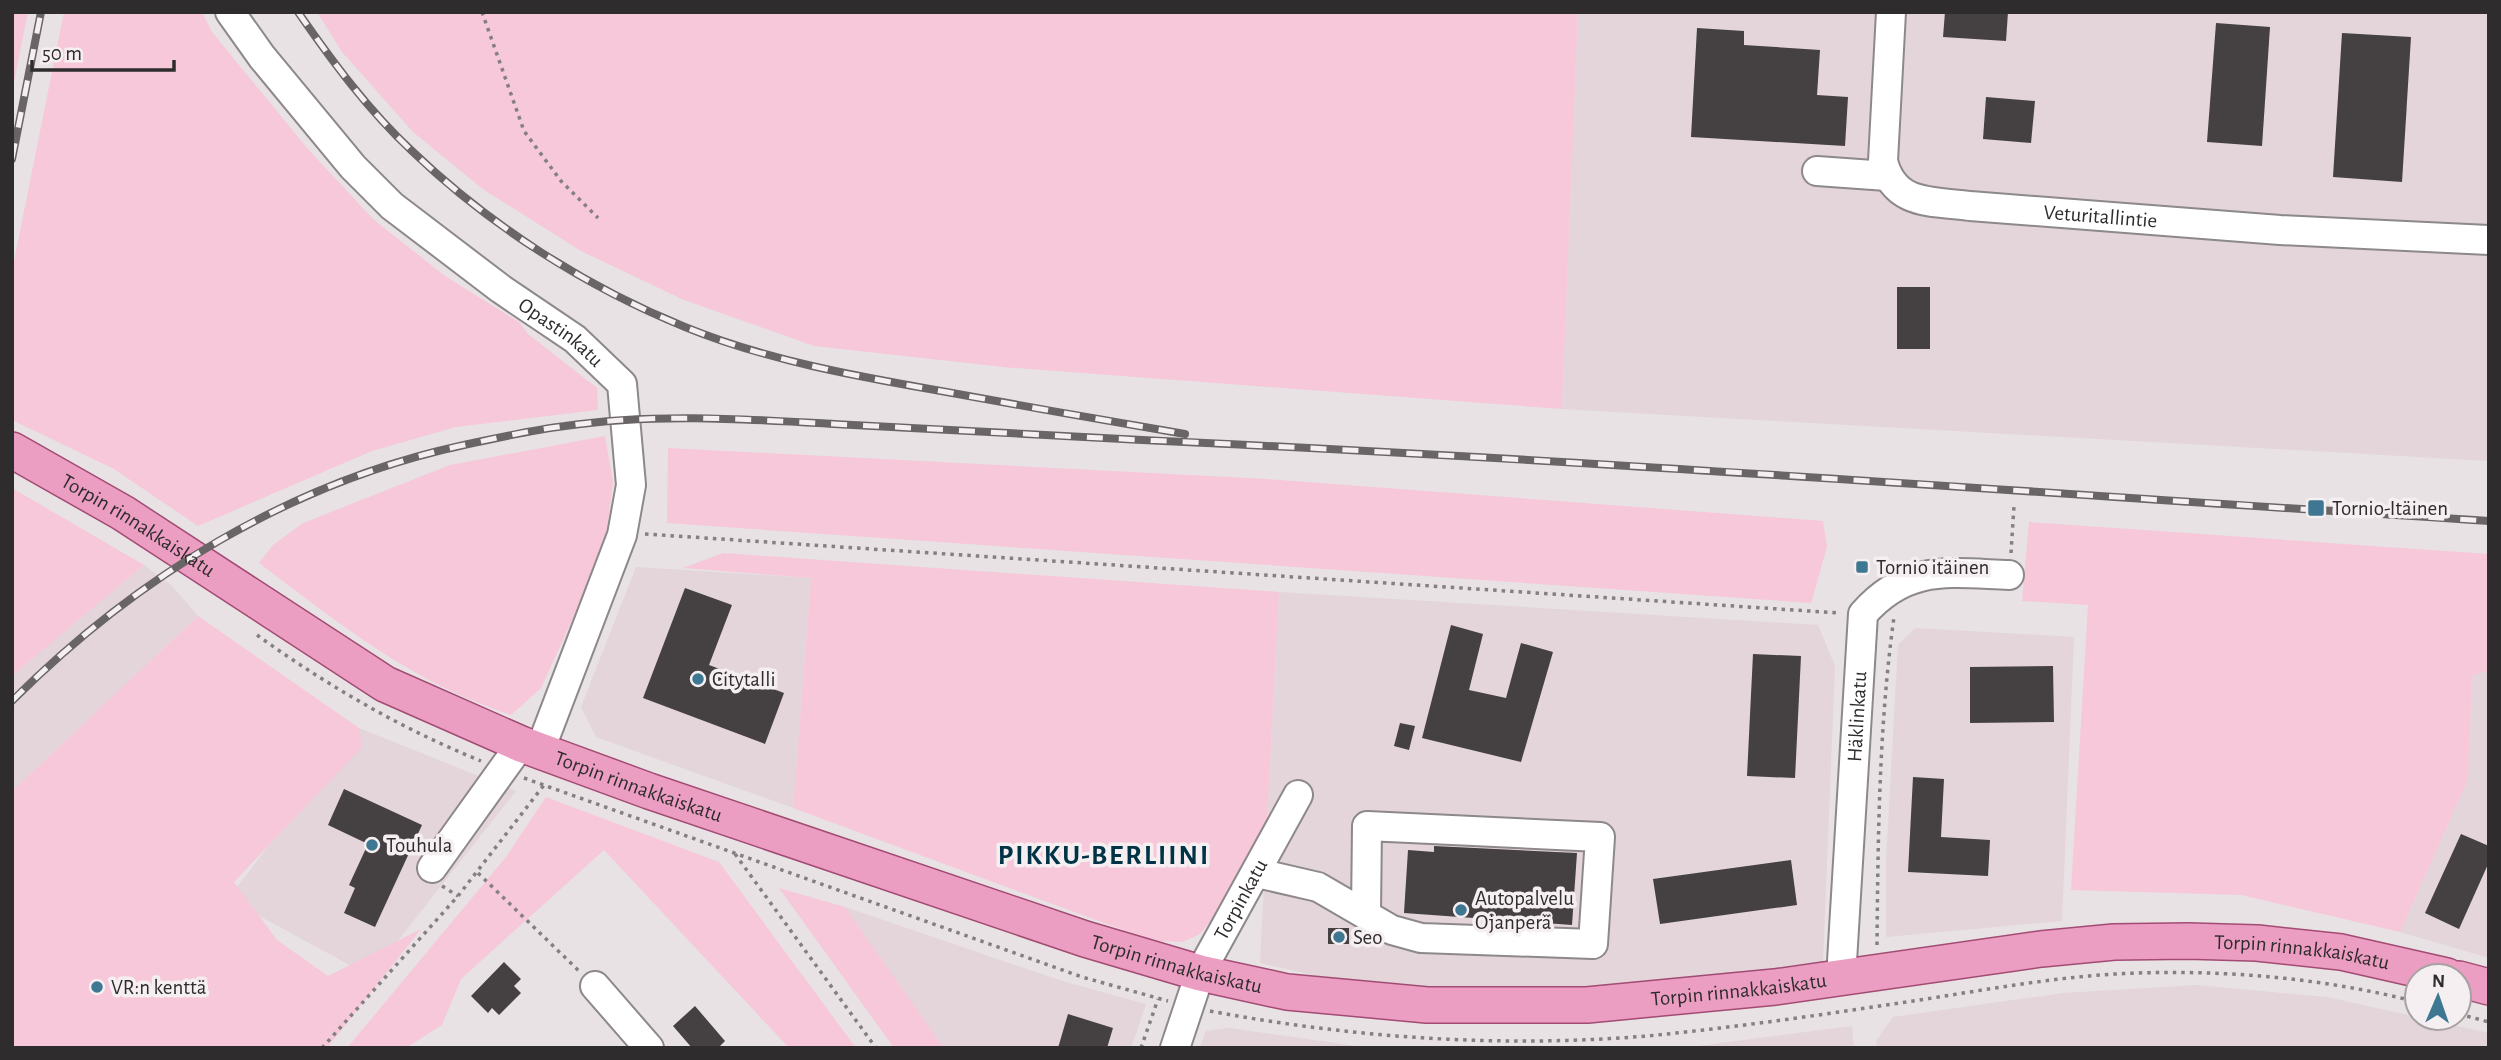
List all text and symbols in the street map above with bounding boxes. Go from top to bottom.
scale bar [32,28,173,72]
text: 50 m [42,43,82,64]
street label: Veturitallintie [2043,201,2158,231]
street label: Opastinkatu [515,294,608,371]
street label: Torpin rinnakkaiskatu [58,470,219,581]
marker: Tornio-Itäinen [2306,498,2326,518]
place label: Tornio-Itäinen [2332,498,2448,519]
place label: Tornio itäinen [1876,557,1989,578]
marker: Tornio itäinen [1854,559,1870,575]
place label: Citytalli [712,669,776,690]
street label: Häklinkatu [1844,670,1870,762]
marker: Citytalli [690,671,706,687]
street label: Torpin rinnakkaiskatu [552,747,725,826]
place label: Touhula [386,835,453,856]
marker: Touhula [364,837,380,853]
district label: PIKKU-BERLIINI [998,842,1210,870]
street label: Torpinkatu [1210,855,1271,943]
place label: Autopalvelu Ojanperä [1475,888,1574,933]
marker: Autopalvelu Ojanperä [1453,902,1469,918]
place label: Seo [1353,927,1382,948]
marker: Seo [1331,929,1347,945]
street label: Torpin rinnakkaiskatu [1089,931,1264,997]
street label: Torpin rinnakkaiskatu [2214,931,2392,973]
north arrow [2403,962,2473,1032]
street label: Torpin rinnakkaiskatu [1650,969,1828,1009]
text: N [2432,972,2445,991]
place label: VR:n kenttä [111,977,207,998]
marker: VR:n kenttä [89,979,105,995]

